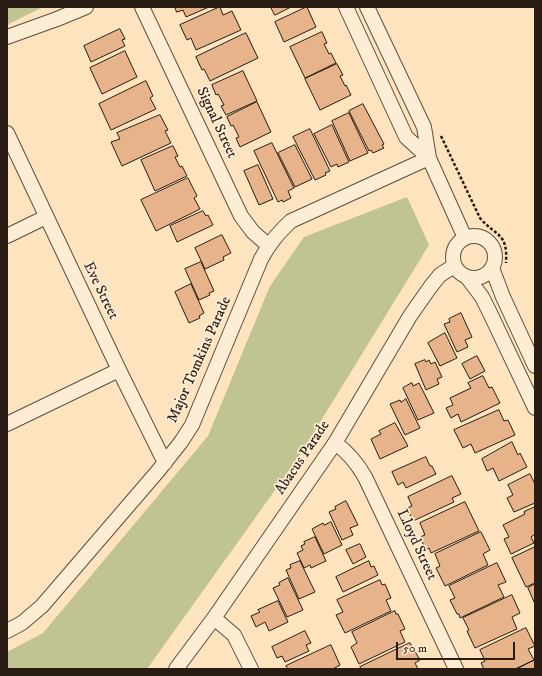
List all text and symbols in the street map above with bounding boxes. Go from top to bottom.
street label: Signal Street [192,85,240,161]
street label: Eve Street [78,259,122,323]
street label: Major Tomkins Parade [164,294,236,426]
street label: Abacus Parade [272,417,334,499]
street label: Lloyd Street [392,507,440,583]
scale bar [398,634,517,660]
text: 50 m [403,641,427,656]

